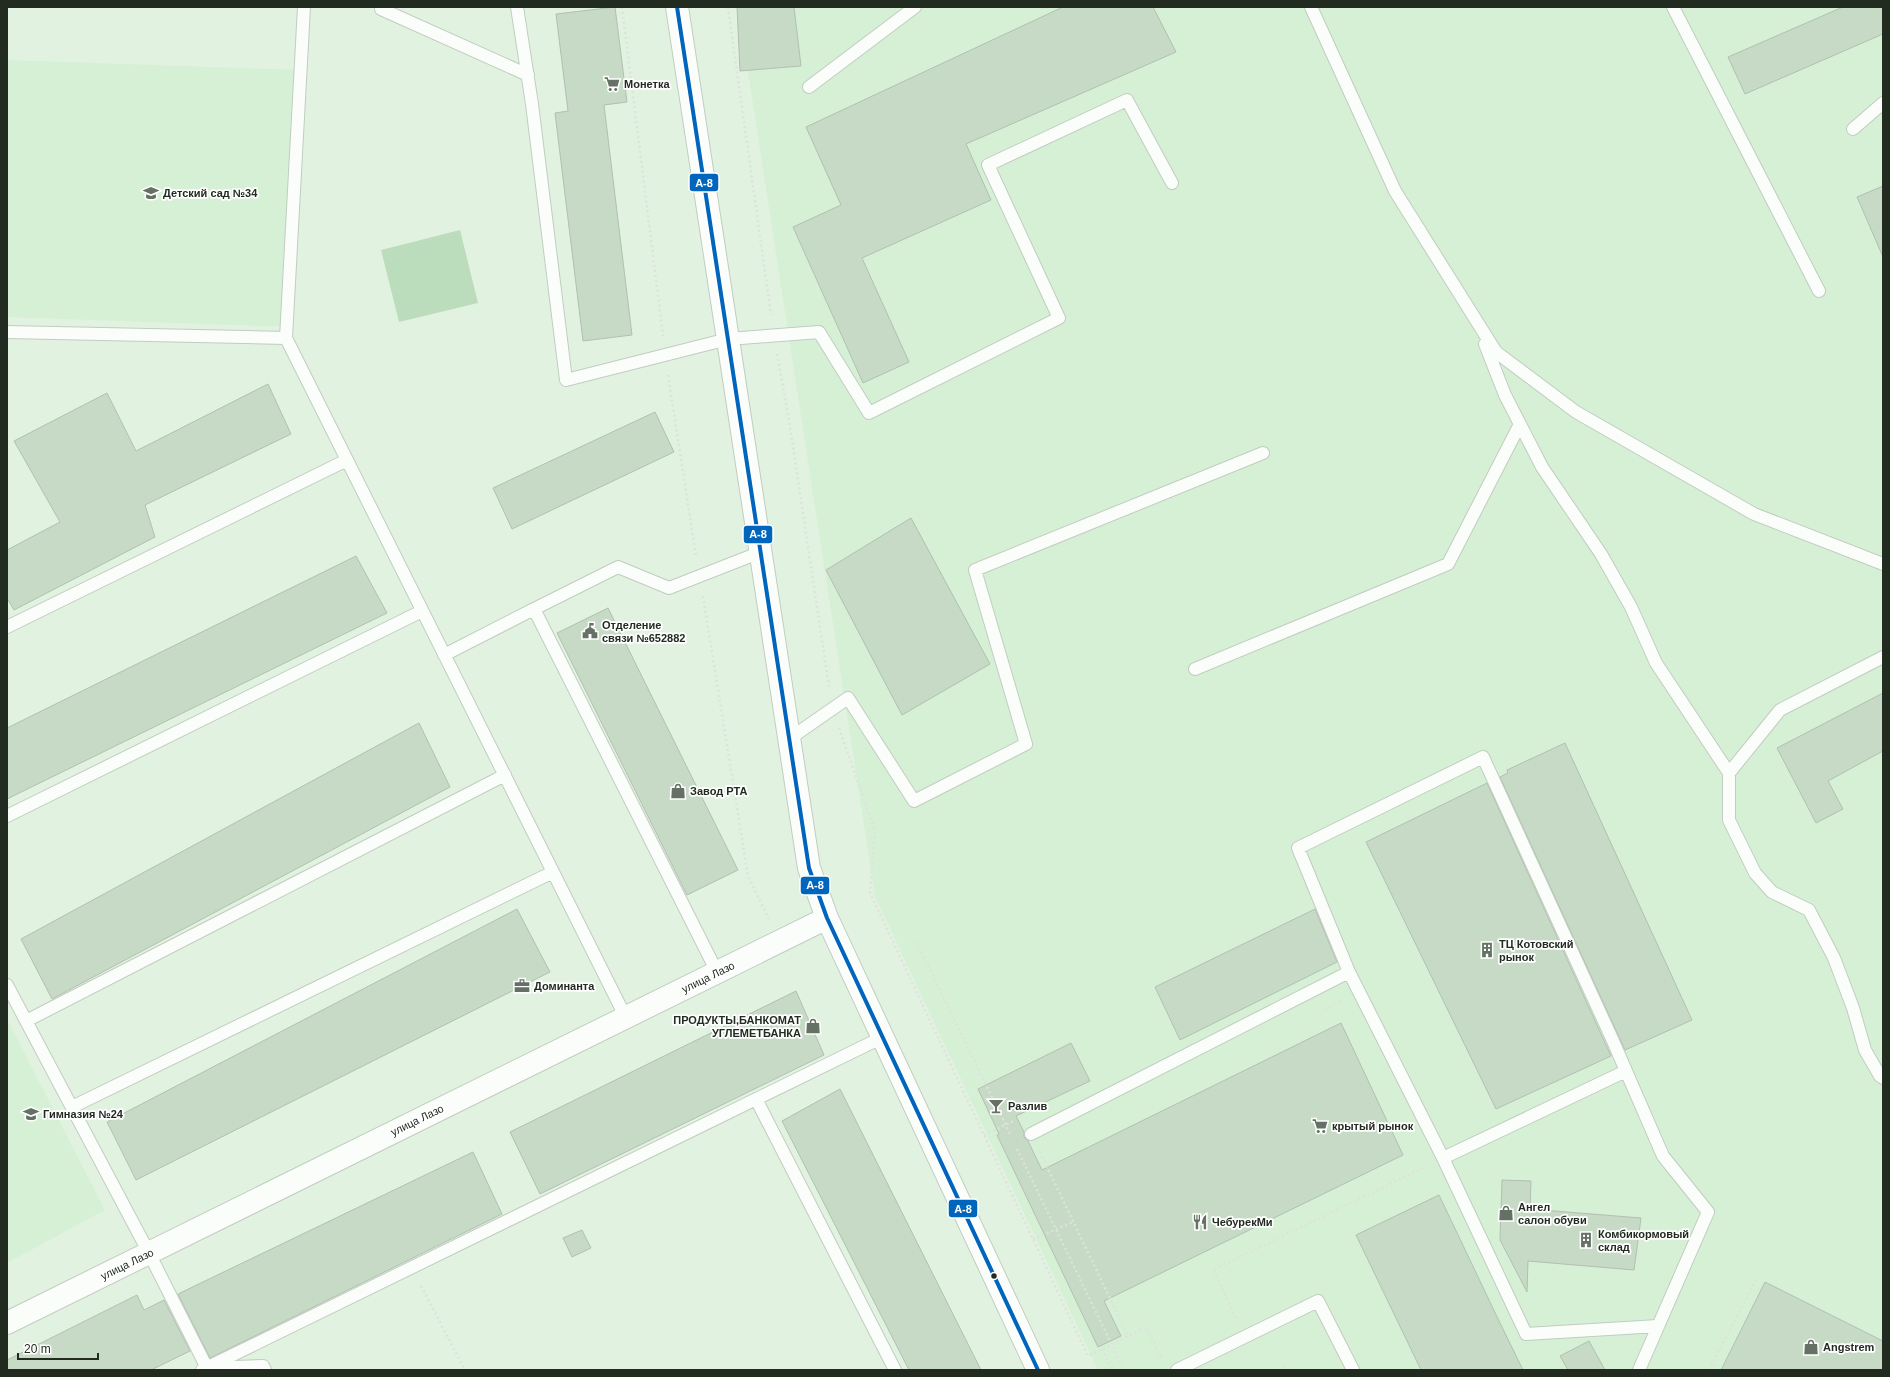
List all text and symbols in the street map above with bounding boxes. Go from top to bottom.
supermarket icon: Монетка [603,75,621,93]
place label: Монетка [624,78,670,90]
line badge: А-8 [689,173,719,192]
text: А-8 [695,177,713,189]
school or university icon: Детский сад №34 [142,184,160,202]
place label: Детский сад №34 [163,187,258,199]
line badge: А-8 [743,525,773,544]
text: А-8 [749,528,767,540]
place label: Отделение связи №652882 [602,619,685,644]
public building icon: Отделение связи №652882 [581,622,599,640]
shop icon: Завод РТА [669,782,687,800]
place label: Завод РТА [690,785,747,797]
line badge: А-8 [800,876,830,895]
text: А-8 [806,879,824,891]
place label: ТЦ Котовский рынок [1499,938,1574,963]
building icon: ТЦ Котовский рынок [1478,941,1496,959]
street label: улица Лазо [680,959,736,995]
office icon: Доминанта [513,977,531,995]
place label: Доминанта [534,980,595,992]
place label: ПРОДУКТЫ,БАНКОМАТ УГЛЕМЕТБАНКА [673,1014,801,1039]
shop icon: ПРОДУКТЫ,БАНКОМАТ УГЛЕМЕТБАНКА [804,1017,822,1035]
bar icon: Разлив [987,1097,1005,1115]
place label: Разлив [1008,1100,1048,1112]
street label: улица Лазо [389,1102,445,1138]
school or university icon: Гимназия №24 [22,1105,40,1123]
place label: Гимназия №24 [43,1108,124,1120]
supermarket icon: крытый рынок [1311,1117,1329,1135]
place label: крытый рынок [1332,1120,1414,1132]
line badge: А-8 [948,1199,978,1218]
place label: Ангел салон обуви [1518,1201,1587,1226]
text: А-8 [954,1203,972,1215]
shop icon: Ангел салон обуви [1497,1204,1515,1222]
restaurant icon: ЧебурекМи [1191,1213,1209,1231]
place label: ЧебурекМи [1212,1216,1273,1228]
place label: Комбикормовый склад [1598,1228,1689,1253]
building icon: Комбикормовый склад [1577,1231,1595,1249]
street label: улица Лазо [99,1246,155,1282]
unlabelled marker [989,1271,999,1281]
scale bar [18,1335,98,1361]
shop icon: Angstrem [1802,1338,1820,1356]
place label: Angstrem [1823,1341,1875,1353]
text: 20 m [24,1342,51,1356]

